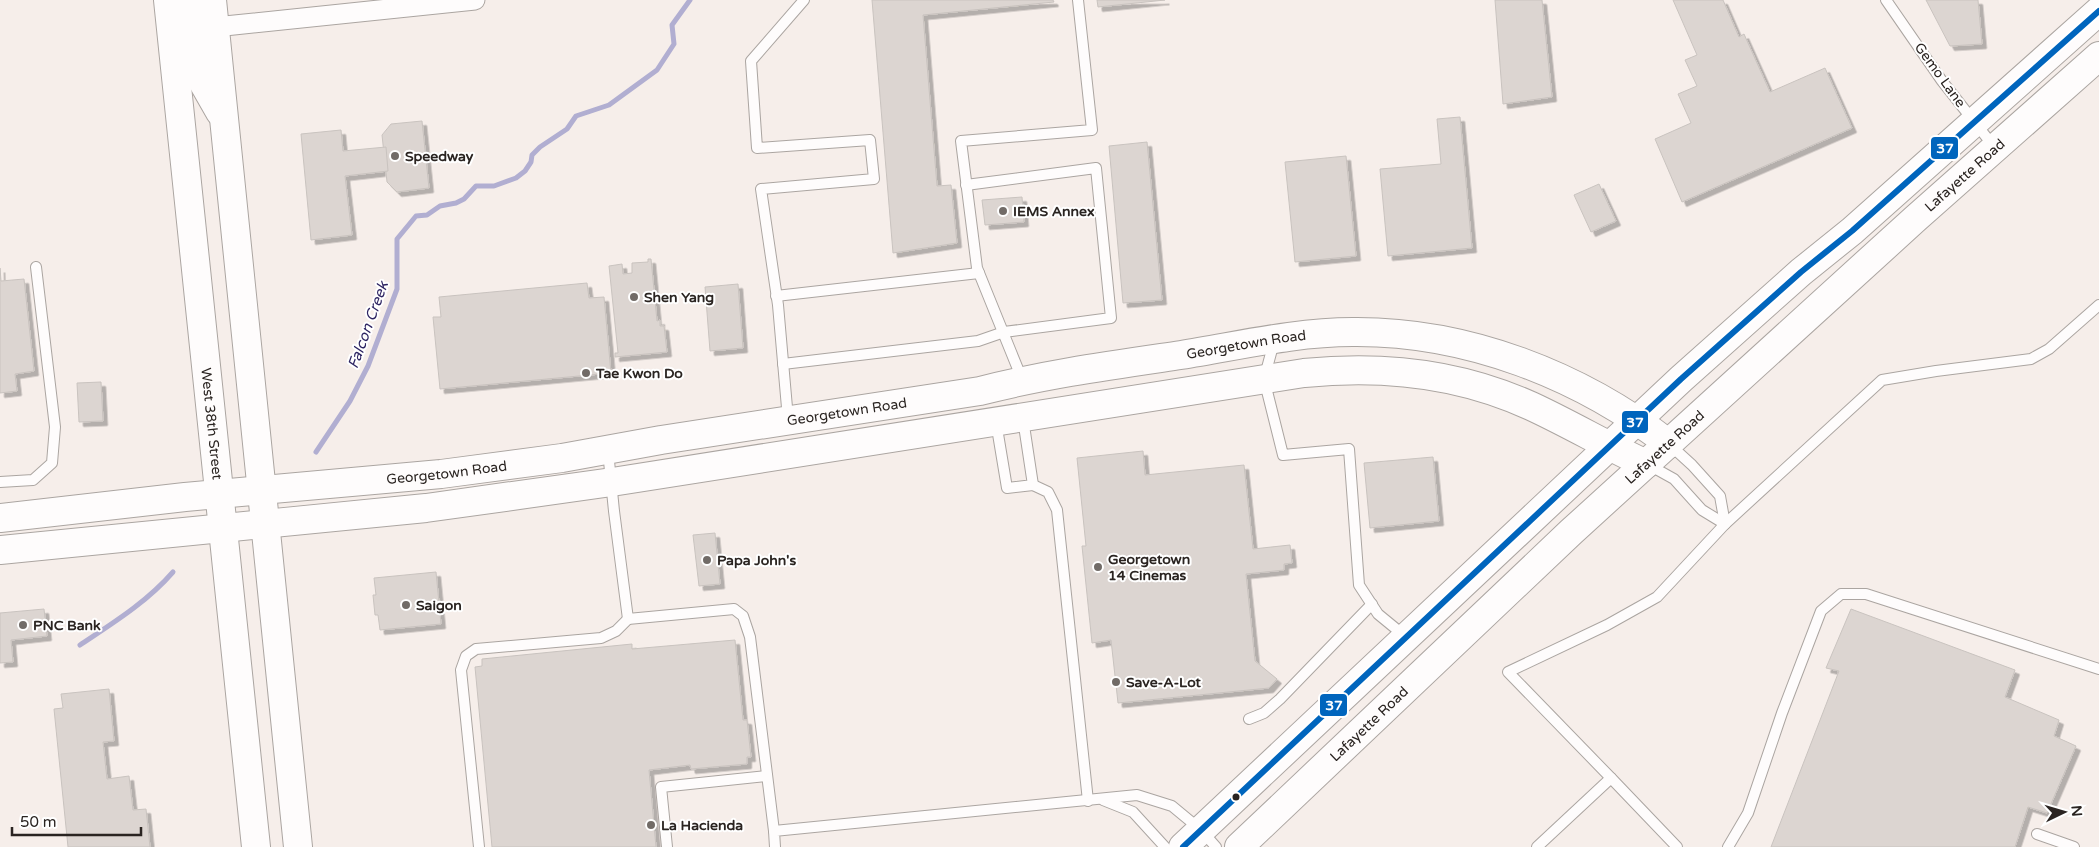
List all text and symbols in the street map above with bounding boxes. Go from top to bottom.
street label: Gemo Lane [1911,39,1969,111]
street label: Lafayette Road [1921,135,2008,215]
line badge: 37 [1930,136,1959,160]
text: 37 [1936,140,1954,157]
place label: Speedway [405,148,474,165]
marker: Speedway [389,150,401,162]
place label: IEMS Annex [1013,203,1095,220]
marker: IEMS Annex [997,205,1009,217]
water label: Falcon Creek [344,277,393,371]
place label: Shen Yang [644,289,714,306]
marker: Shen Yang [628,291,640,303]
street label: Georgetown Road [1185,326,1307,363]
place label: Tae Kwon Do [595,365,683,382]
street label: West 38th Street [198,367,226,481]
marker: Tae Kwon Do [580,367,592,379]
street label: Georgetown Road [786,394,908,429]
street label: Lafayette Road [1621,407,1708,487]
line badge: 37 [1621,410,1649,434]
text: 37 [1626,414,1644,431]
street label: Georgetown Road [386,457,508,487]
place label: Georgetown 14 Cinemas [1108,551,1190,584]
place label: Papa John's [717,552,796,569]
marker: Papa John's [701,554,713,566]
marker: Georgetown 14 Cinemas [1092,561,1104,573]
place label: Saigon [416,597,462,614]
marker: Saigon [400,599,412,611]
place label: PNC Bank [33,617,101,634]
marker: PNC Bank [17,619,29,631]
place label: Save-A-Lot [1126,674,1202,691]
marker: Save-A-Lot [1110,676,1122,688]
street label: Lafayette Road [1326,683,1411,765]
line badge: 37 [1319,693,1348,717]
text: 37 [1325,697,1343,714]
north arrow [2039,787,2089,837]
unlabelled marker [1231,792,1241,802]
scale bar [12,804,141,836]
text: N [2067,805,2085,817]
text: 50 m [20,813,57,831]
place label: La Hacienda [661,817,743,834]
marker: La Hacienda [645,819,657,831]

